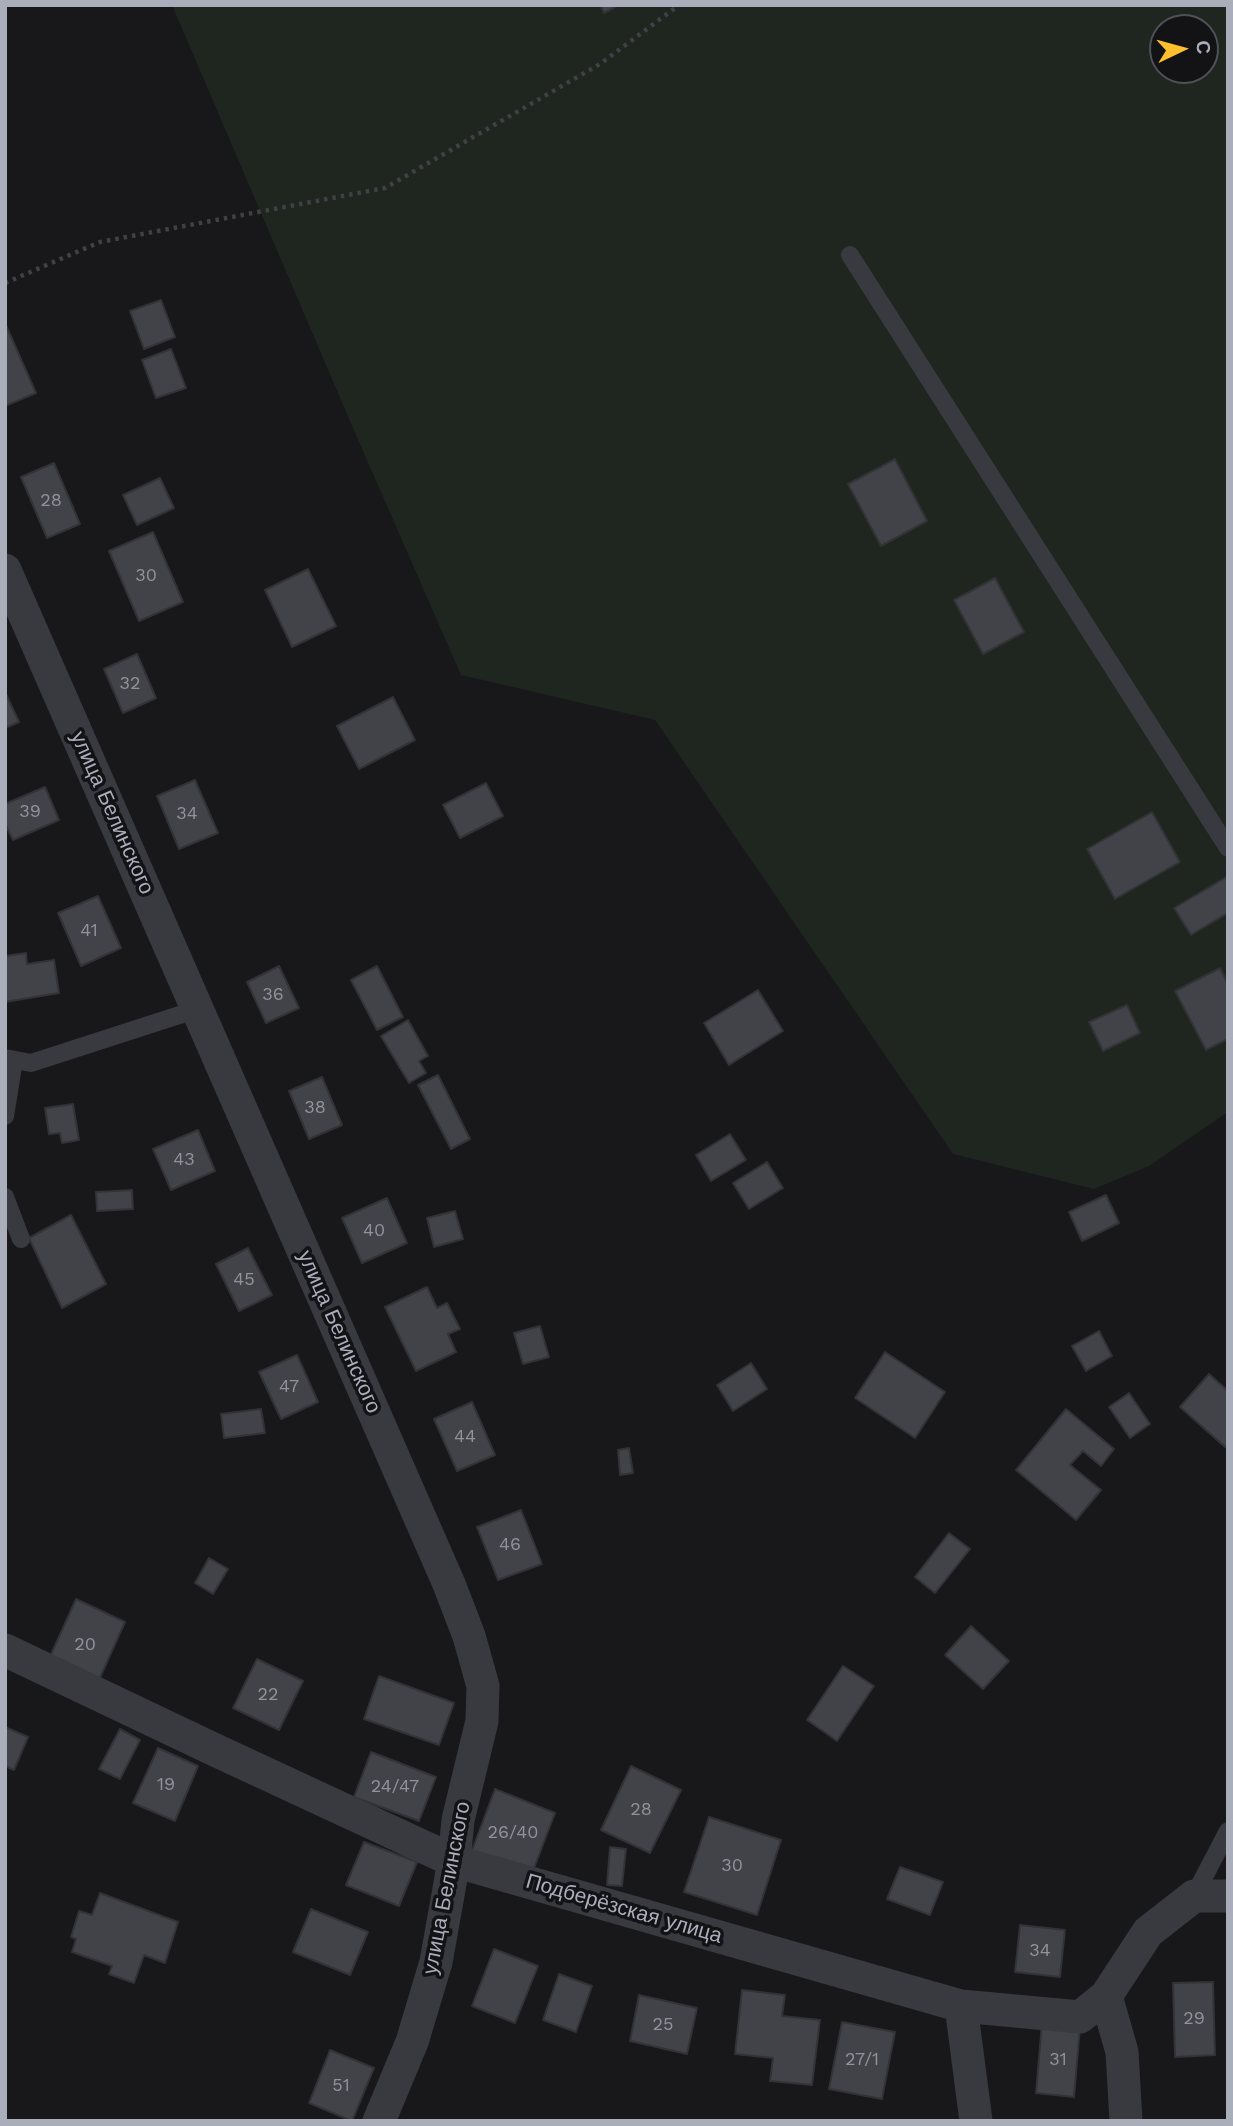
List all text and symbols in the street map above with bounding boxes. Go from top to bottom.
north arrow [1149,14,1219,84]
text: С [1191,39,1215,55]
house number: 28 [40,490,62,512]
house number: 30 [135,565,157,587]
house number: 32 [120,673,140,695]
street label: улица Белинского [65,728,159,898]
house number: 39 [19,801,41,823]
house number: 34 [176,803,198,825]
house number: 41 [80,920,98,942]
house number: 36 [262,984,284,1006]
house number: 38 [304,1097,326,1119]
house number: 43 [173,1149,195,1171]
house number: 40 [363,1220,385,1242]
street label: улица Белинского [292,1247,386,1417]
house number: 45 [233,1269,255,1291]
house number: 47 [279,1376,299,1398]
house number: 44 [454,1426,476,1448]
house number: 46 [499,1534,521,1556]
house number: 20 [74,1634,96,1656]
house number: 22 [258,1684,278,1706]
house number: 19 [157,1774,175,1796]
house number: 24/47 [371,1776,419,1798]
street label: улица Белинского [418,1799,476,1977]
house number: 28 [630,1799,652,1821]
house number: 26/40 [488,1822,538,1844]
house number: 30 [721,1855,743,1877]
street label: Подберёзская улица [523,1869,725,1949]
house number: 34 [1029,1940,1051,1962]
house number: 29 [1183,2008,1205,2030]
house number: 25 [653,2014,673,2036]
house number: 27/1 [845,2049,879,2071]
house number: 31 [1049,2049,1067,2071]
house number: 51 [332,2075,350,2097]

